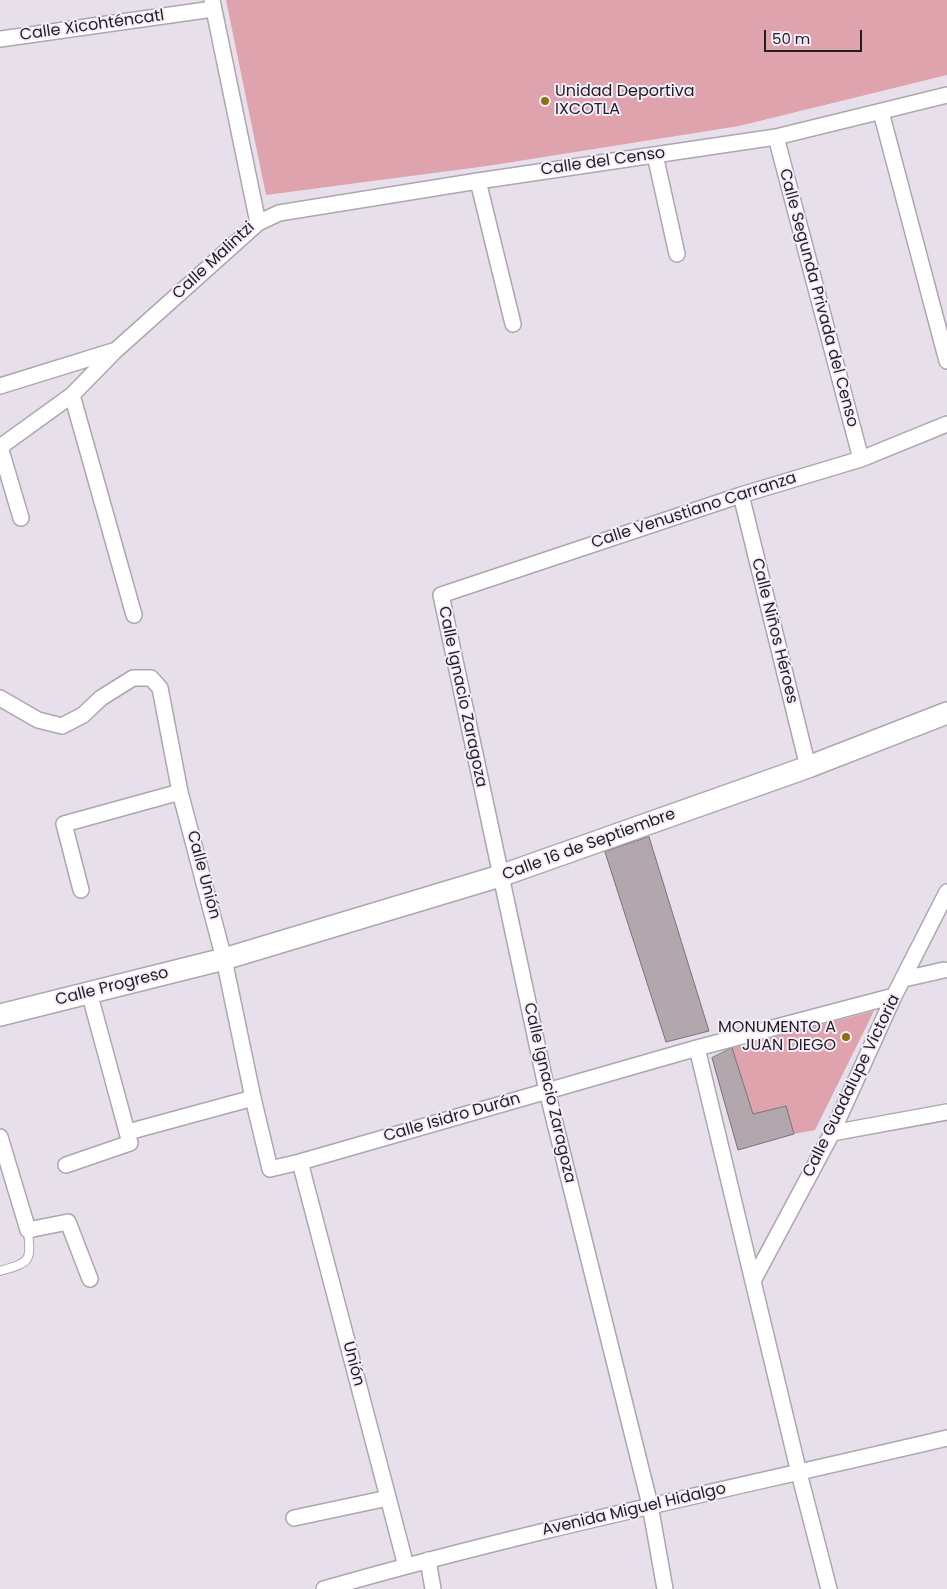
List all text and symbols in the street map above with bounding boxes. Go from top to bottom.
street label: Calle Xicohténcatl [19,6,165,46]
scale bar [767,20,864,52]
text: 50 m [772,28,810,49]
place label: Unidad Deportiva IXCOTLA [555,82,695,120]
marker: Unidad Deportiva IXCOTLA [539,95,551,107]
street label: Calle del Censo [540,144,666,180]
street label: Calle Segunda Privada del Censo [774,167,862,429]
street label: Calle Malintzi [169,218,259,304]
street label: Calle Venustiano Carranza [589,469,799,553]
street label: Calle Niños Héroes [747,556,801,706]
street label: Calle Ignacio Zaragoza [433,605,491,789]
street label: Calle 16 de Septiembre [500,805,678,885]
street label: Calle Unión [182,829,224,921]
street label: Calle Progreso [53,964,171,1010]
street label: Calle Guadalupe Victoria [799,992,905,1180]
street label: Calle Ignacio Zaragoza [519,1001,579,1185]
place label: MONUMENTO A JUAN DIEGO [718,1018,836,1056]
marker: MONUMENTO A JUAN DIEGO [840,1031,852,1043]
street label: Calle Isidro Durán [381,1089,523,1147]
street label: Unión [338,1340,368,1388]
street label: Avenida Miguel Hidalgo [540,1479,728,1541]

